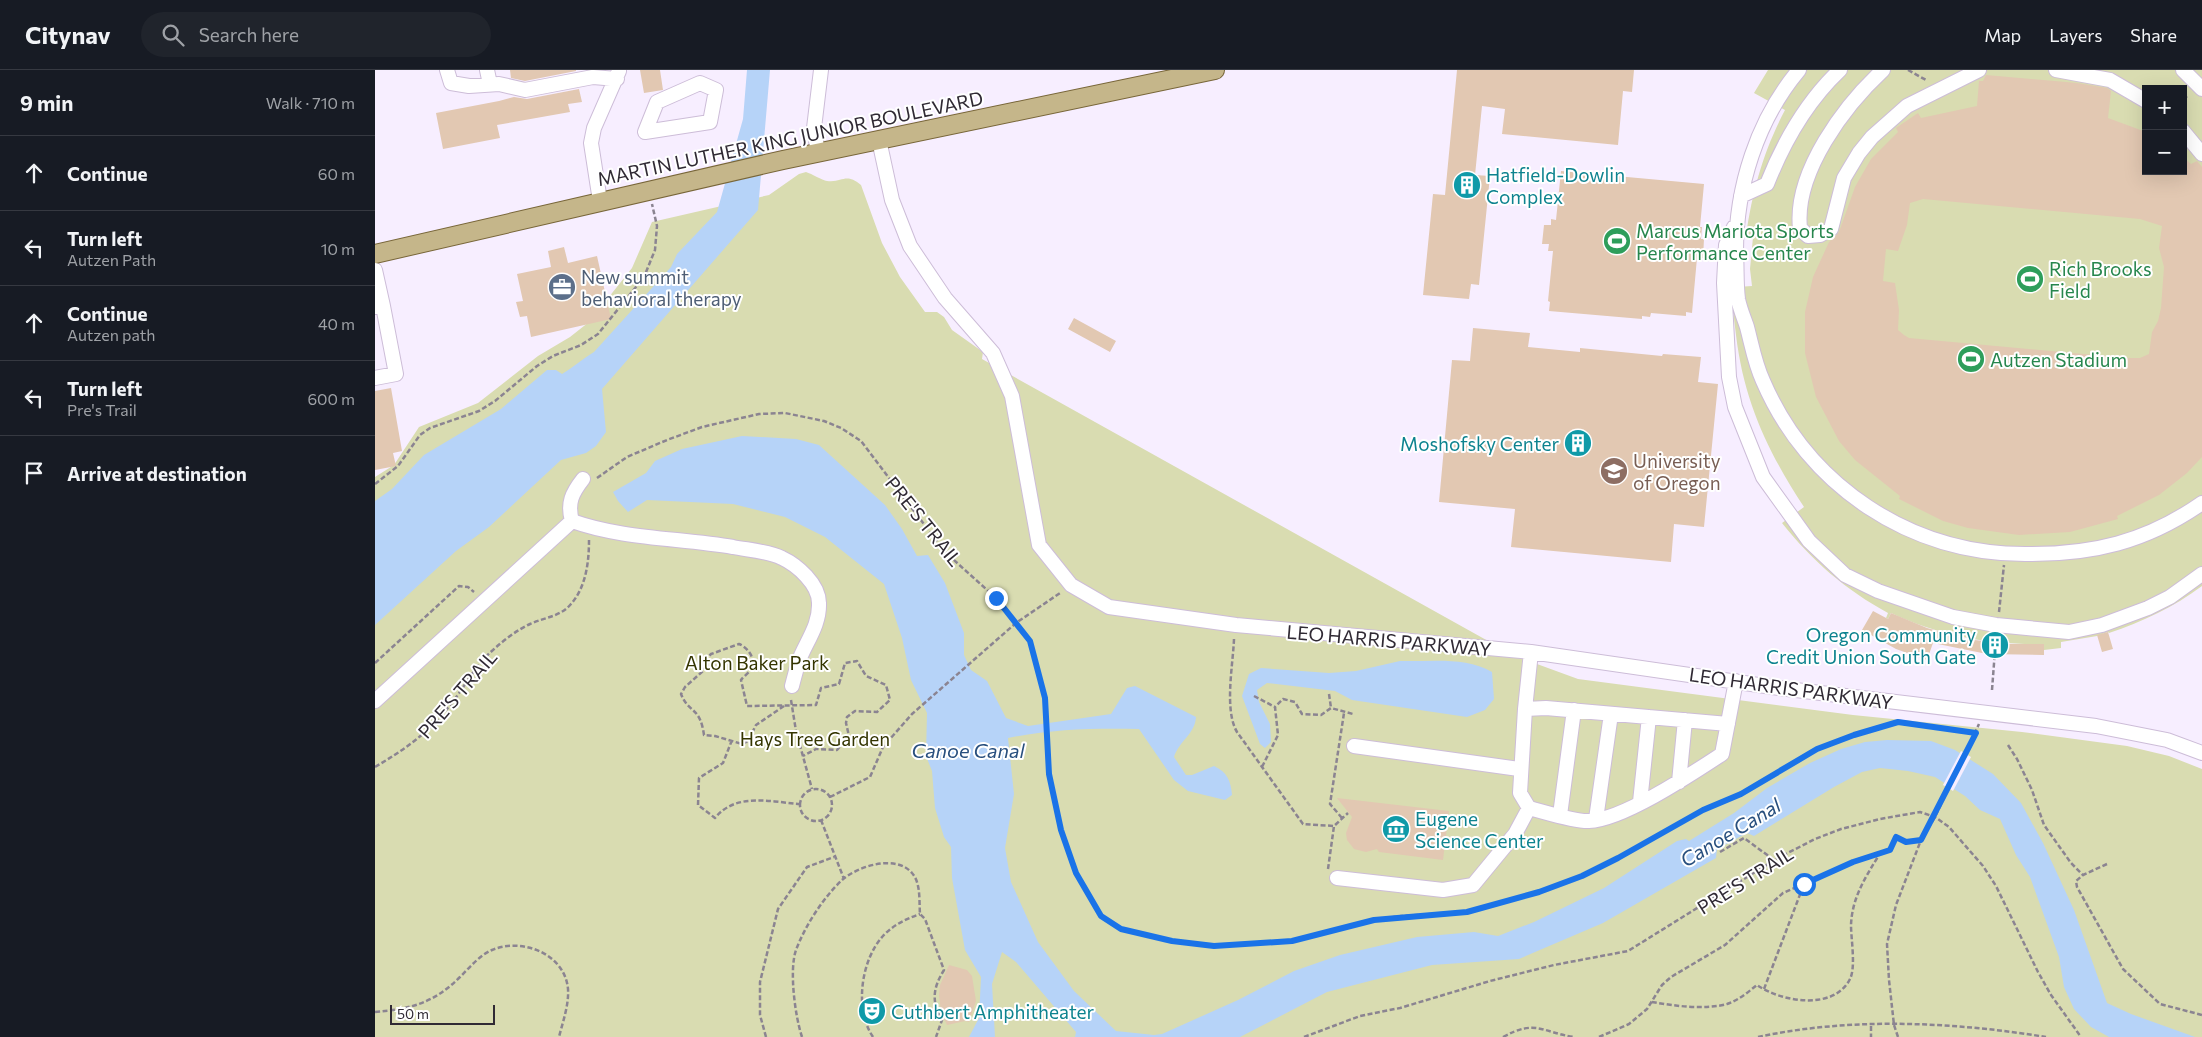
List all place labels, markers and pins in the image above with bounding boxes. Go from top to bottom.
place label: Hatfield-Dowlin Complex [1486,163,1625,208]
building icon: Hatfield-Dowlin Complex [1452,170,1482,200]
place label: Marcus Mariota Sports Performance Center [1636,219,1834,264]
sports icon: Marcus Mariota Sports Performance Center [1602,226,1632,256]
place label: Rich Brooks Field [2049,257,2152,302]
sports icon: Rich Brooks Field [2015,264,2045,294]
place label: New summit behavioral therapy [581,265,742,310]
office icon: New summit behavioral therapy [547,272,577,302]
sports icon: Autzen Stadium [1956,344,1986,374]
place label: Autzen Stadium [1990,348,2127,371]
building icon: Moshofsky Center [1563,428,1593,458]
place label: Moshofsky Center [1400,432,1559,455]
place label: University of Oregon [1633,449,1721,494]
school or university icon: University of Oregon [1599,456,1629,486]
place label: Oregon Community Credit Union South Gate [1766,623,1976,668]
building icon: Oregon Community Credit Union South Gate [1980,630,2010,660]
place label: Eugene Science Center [1415,807,1544,852]
museum icon: Eugene Science Center [1381,814,1411,844]
theatre icon: Cuthbert Amphitheater [857,996,887,1026]
place label: Cuthbert Amphitheater [891,1000,1095,1023]

